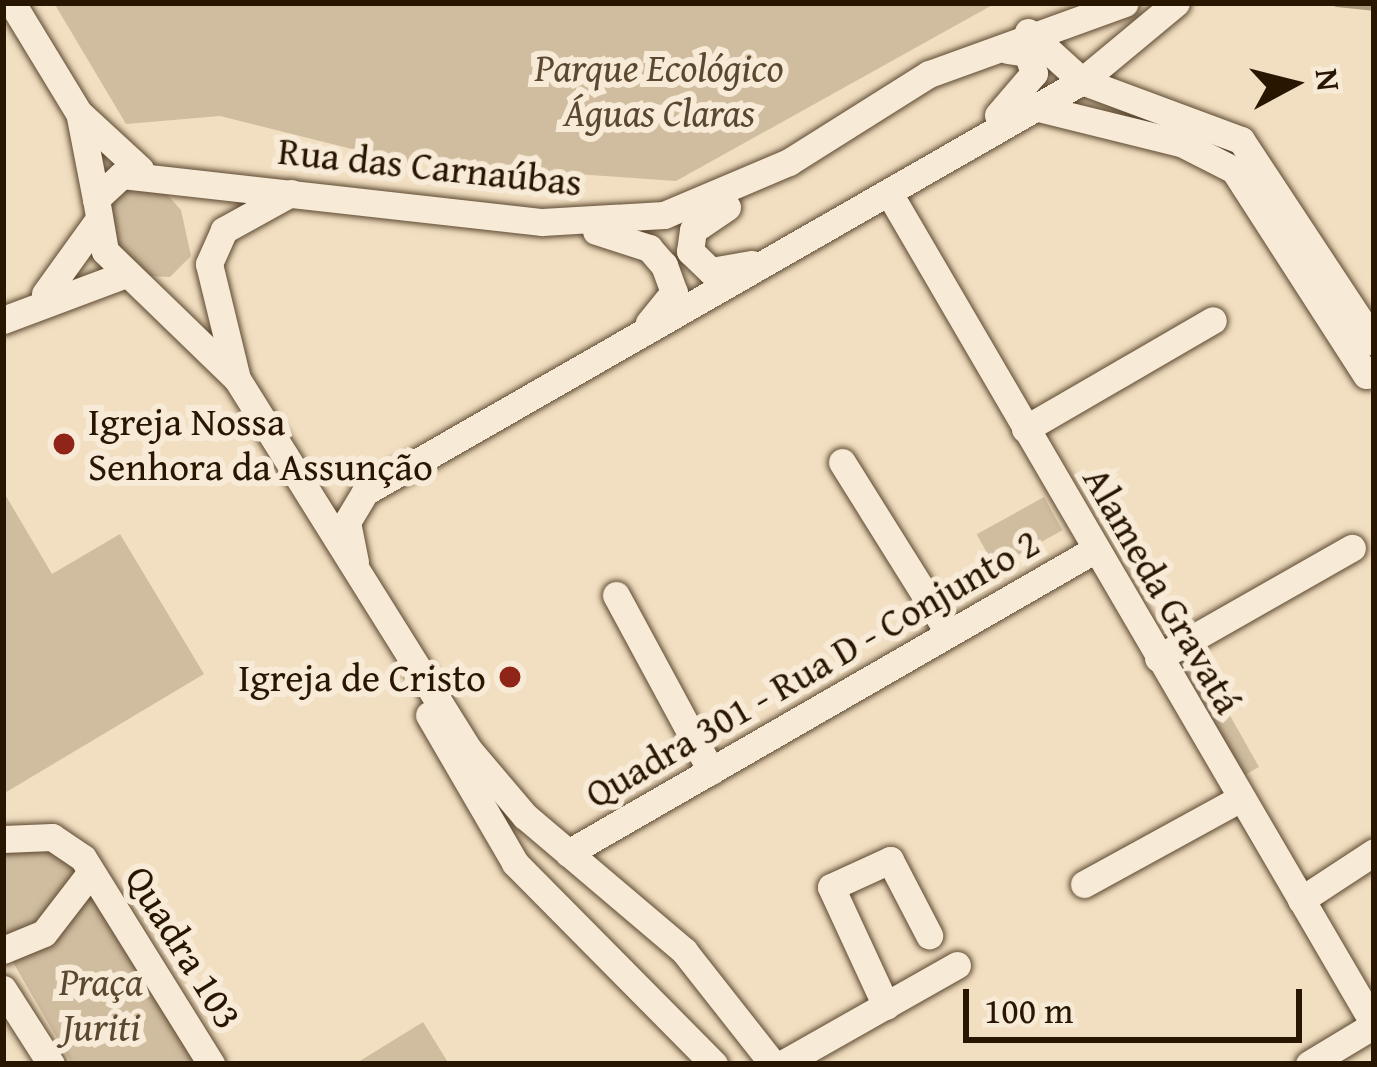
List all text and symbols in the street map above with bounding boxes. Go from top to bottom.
north arrow [1233,24,1353,144]
park label: Parque Ecológico Águas Claras [534,45,784,136]
text: N [1304,66,1354,93]
street label: Rua das Carnaúbas [276,127,584,205]
place label: Igreja Nossa Senhora da Assunção [88,399,433,490]
marker: Igreja Nossa Senhora da Assunção [51,431,77,457]
street label: Alameda Gravatá [1074,458,1252,722]
street label: Quadra 301 - Rua D - Conjunto 2 [577,519,1047,817]
place label: Igreja de Cristo [238,654,486,700]
marker: Igreja de Cristo [497,664,523,690]
street label: Quadra 103 [116,857,252,1037]
park label: Praça Juriti [59,959,143,1050]
scale bar [969,965,1308,1039]
text: 100 m [984,983,1073,1036]

